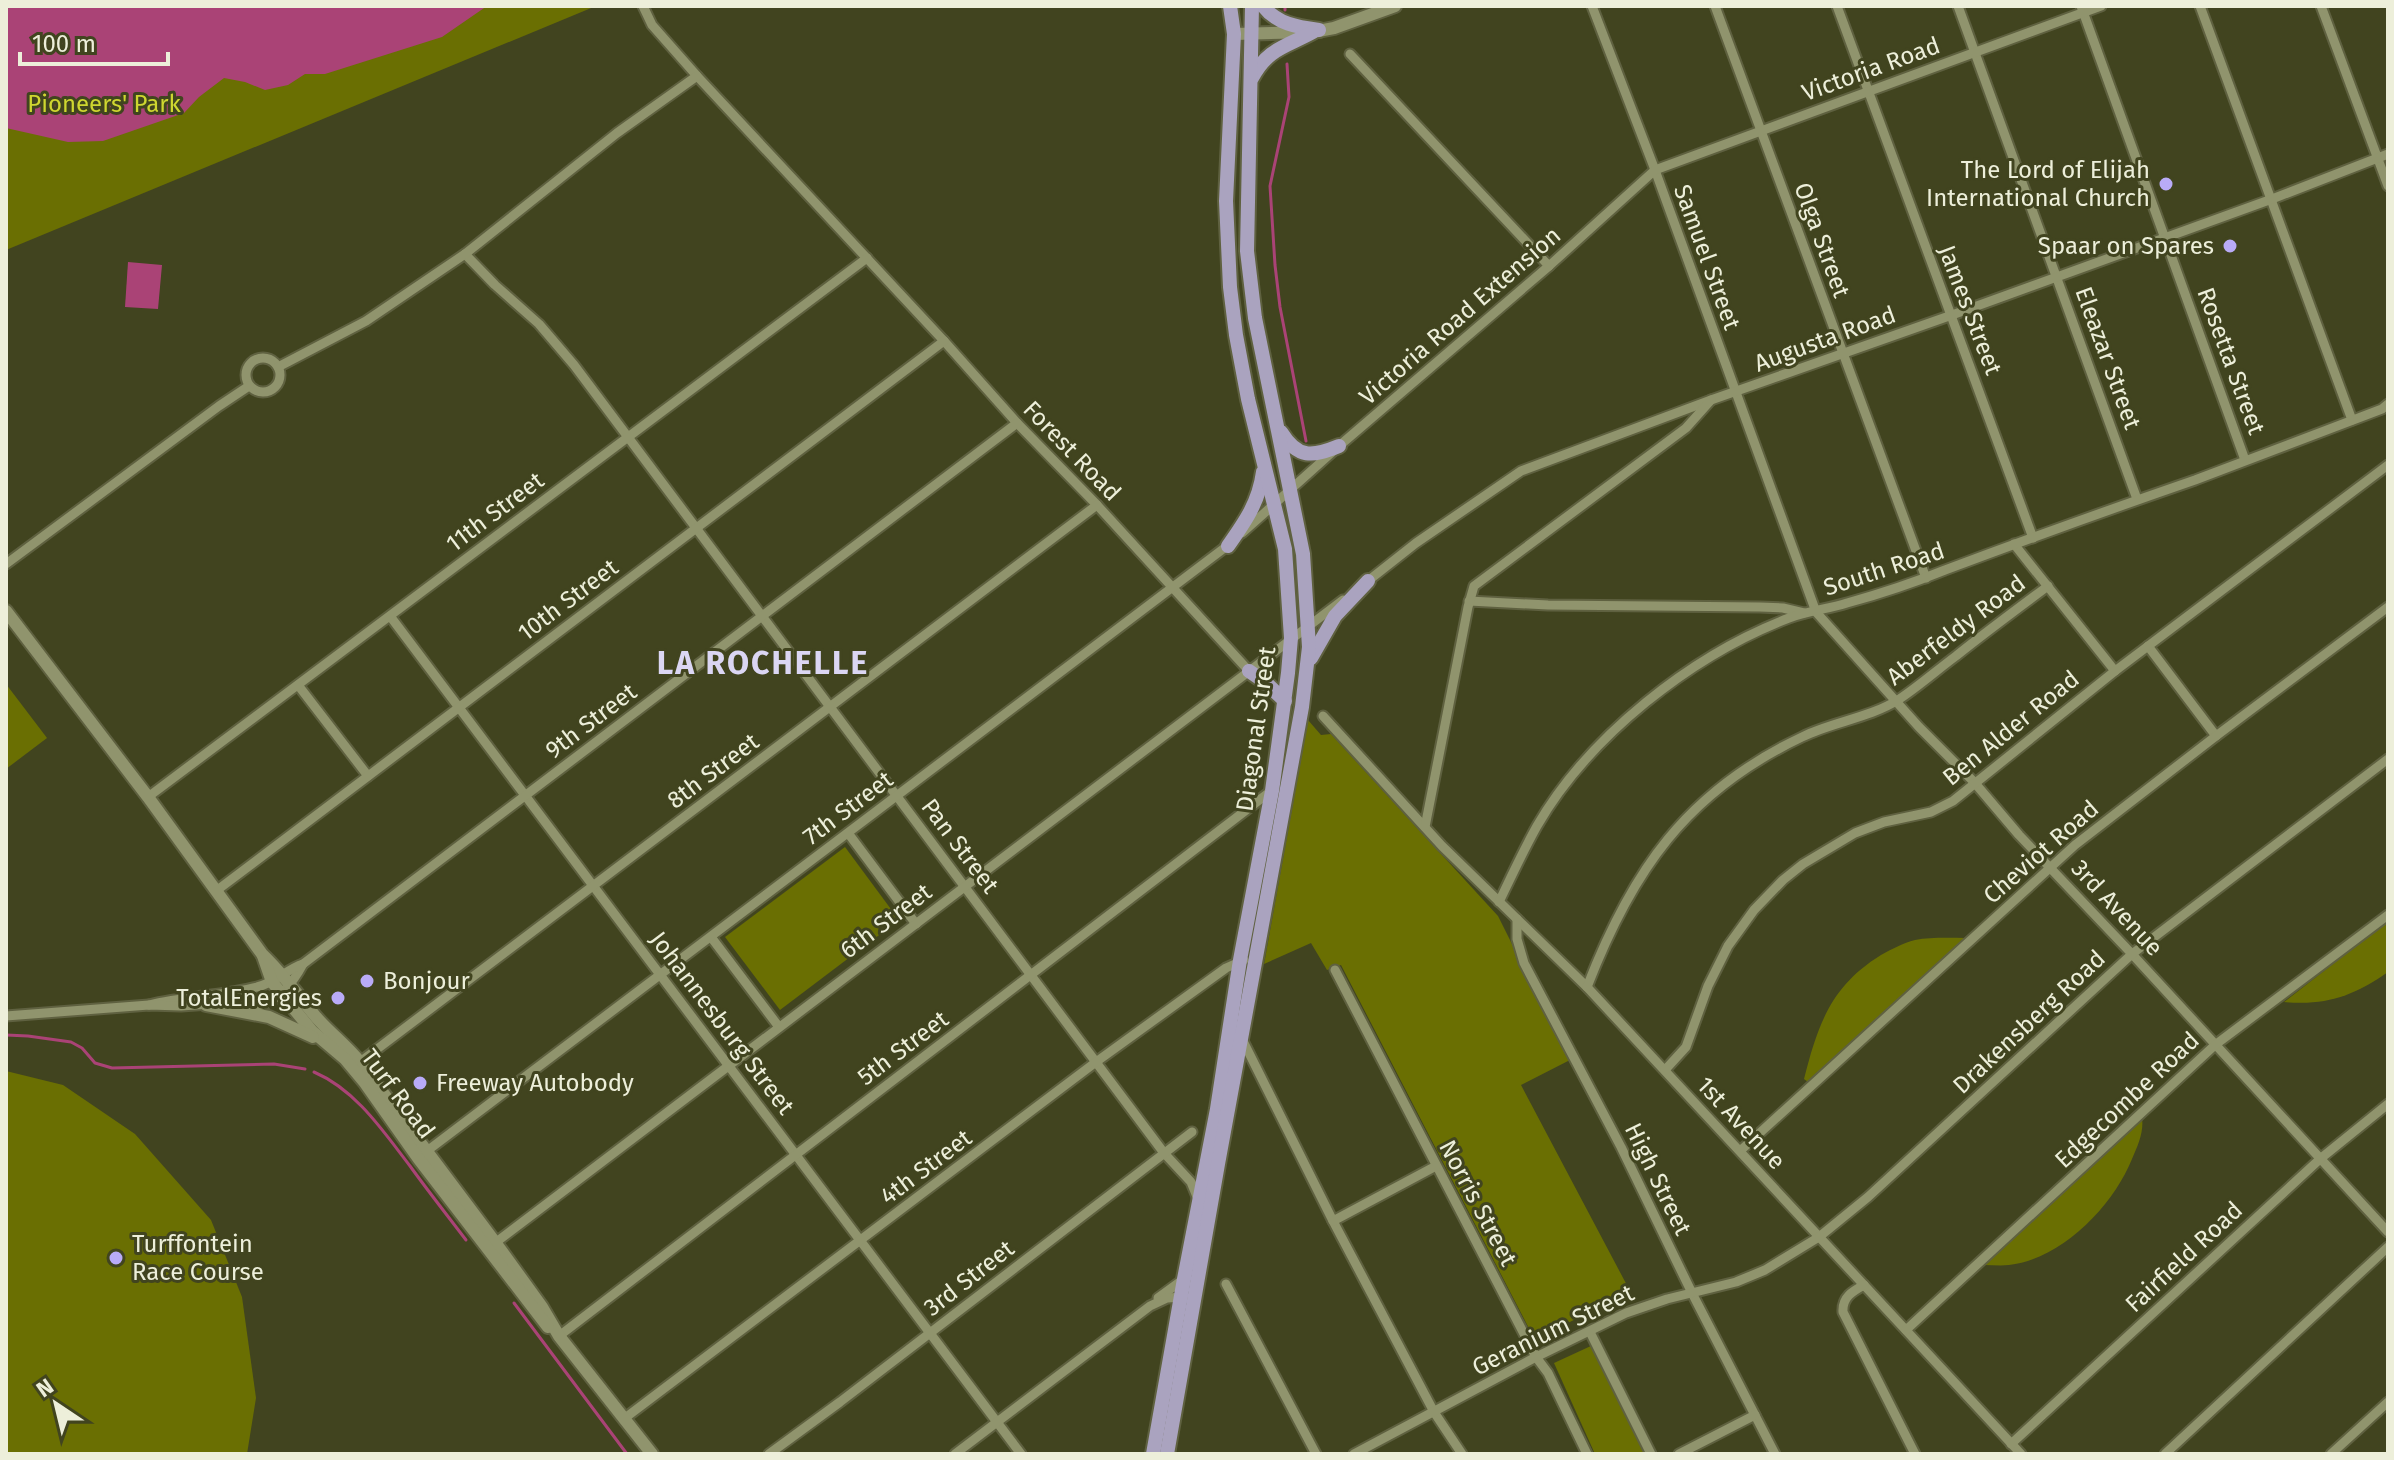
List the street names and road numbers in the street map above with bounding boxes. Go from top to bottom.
street label: Victoria Road [1798,31,1944,107]
street label: Olga Street [1788,179,1856,302]
street label: Samuel Street [1668,181,1746,334]
street label: Victoria Road Extension [1354,221,1566,411]
street label: James Street [1932,241,2008,379]
street label: Eleazar Street [2069,283,2147,433]
street label: Rosetta Street [2191,284,2271,439]
street label: Augusta Road [1750,300,1900,378]
street label: Forest Road [1017,395,1127,507]
street label: 11th Street [441,466,549,558]
street label: South Road [1820,536,1948,602]
street label: 10th Street [512,553,624,647]
street label: Aberfeldy Road [1881,569,2031,691]
street label: Diagonal Street [1231,644,1281,813]
street label: Ben Alder Road [1937,665,2085,791]
street label: 9th Street [540,677,642,764]
street label: 8th Street [662,727,765,815]
street label: 7th Street [798,765,899,851]
street label: Pan Street [915,793,1005,899]
street label: Cheviot Road [1978,794,2104,910]
street label: 3rd Avenue [2066,854,2168,962]
street label: 6th Street [835,877,937,964]
street label: Johannesburg Street [644,926,800,1120]
street label: Drakensberg Road [1947,944,2111,1100]
street label: 5th Street [852,1005,954,1091]
street label: Edgecombe Road [2049,1026,2205,1174]
street label: Turf Road [355,1044,441,1144]
street label: 1st Avenue [1691,1071,1791,1175]
street label: High Street [1619,1118,1697,1240]
street label: 4th Street [875,1123,977,1210]
street label: Norris Street [1433,1135,1523,1271]
street label: Fairfield Road [2120,1196,2248,1318]
street label: 3rd Street [918,1234,1020,1322]
street label: Geranium Street [1468,1279,1639,1381]

